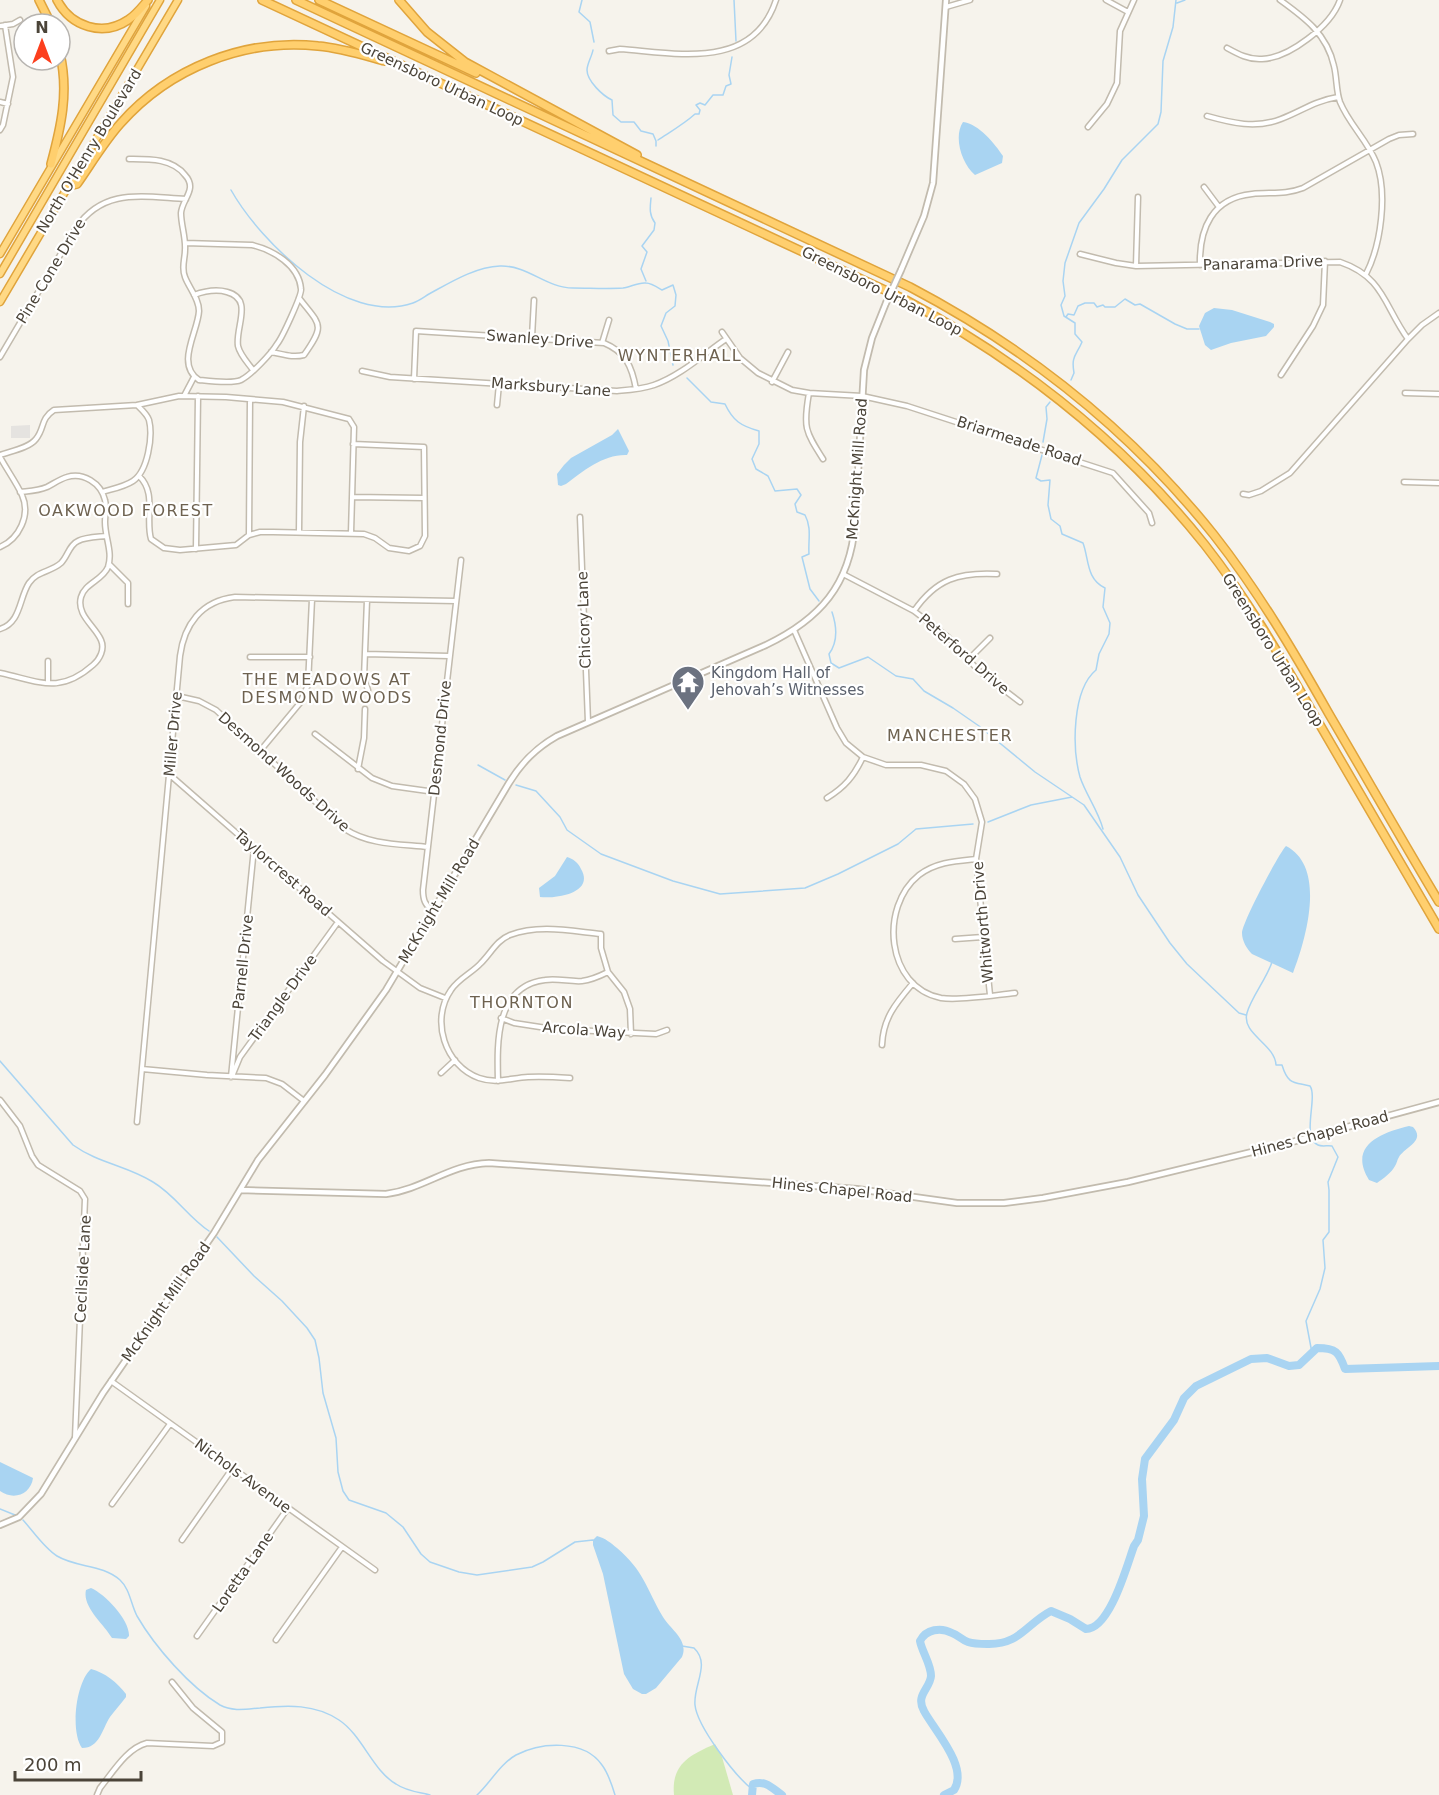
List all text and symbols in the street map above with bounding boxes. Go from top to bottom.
north arrow [12,12,72,72]
text: N [35,18,49,37]
street label: Greensboro Urban Loop [358,38,526,130]
street label: North O'Henry Boulevard [33,66,145,236]
street label: Pine Cone Drive [13,215,89,327]
street label: Greensboro Urban Loop [799,243,965,339]
street label: Panarama Drive [1203,252,1323,274]
street label: Swanley Drive [486,326,594,352]
district label: WYNTERHALL [618,346,742,365]
street label: Marksbury Lane [491,374,611,400]
street label: McKnight Mill Road [843,397,871,541]
street label: Briarmeade Road [954,412,1084,470]
district label: OAKWOOD FOREST [38,501,214,520]
street label: Greensboro Urban Loop [1218,570,1328,730]
street label: Chicory Lane [573,571,595,669]
street label: Peterford Drive [915,610,1013,698]
temple icon: Kingdom Hall of Jehovah’s Witnesses [670,664,706,711]
place label: Kingdom Hall of Jehovah’s Witnesses [710,664,864,699]
district label: THE MEADOWS AT DESMOND WOODS [241,670,413,707]
street label: Desmond Drive [425,679,455,797]
street label: Miller Drive [160,691,186,777]
street label: Desmond Woods Drive [215,708,353,836]
district label: MANCHESTER [887,726,1013,745]
street label: Taylorcrest Road [230,825,335,920]
street label: McKnight Mill Road [395,835,483,967]
street label: Whitworth Drive [969,860,997,984]
street label: Parnell Drive [229,914,257,1010]
street label: Triangle Drive [245,951,321,1046]
district label: THORNTON [469,993,574,1012]
street label: Arcola Way [542,1018,626,1042]
street label: Hines Chapel Road [1249,1107,1391,1161]
street label: Hines Chapel Road [771,1174,913,1206]
street label: Cecilside Lane [71,1215,95,1323]
street label: McKnight Mill Road [118,1239,214,1365]
street label: Nichols Avenue [191,1435,295,1517]
street label: Loretta Lane [209,1528,277,1616]
scale bar [15,1744,141,1782]
text: 200 m [24,1754,82,1775]

